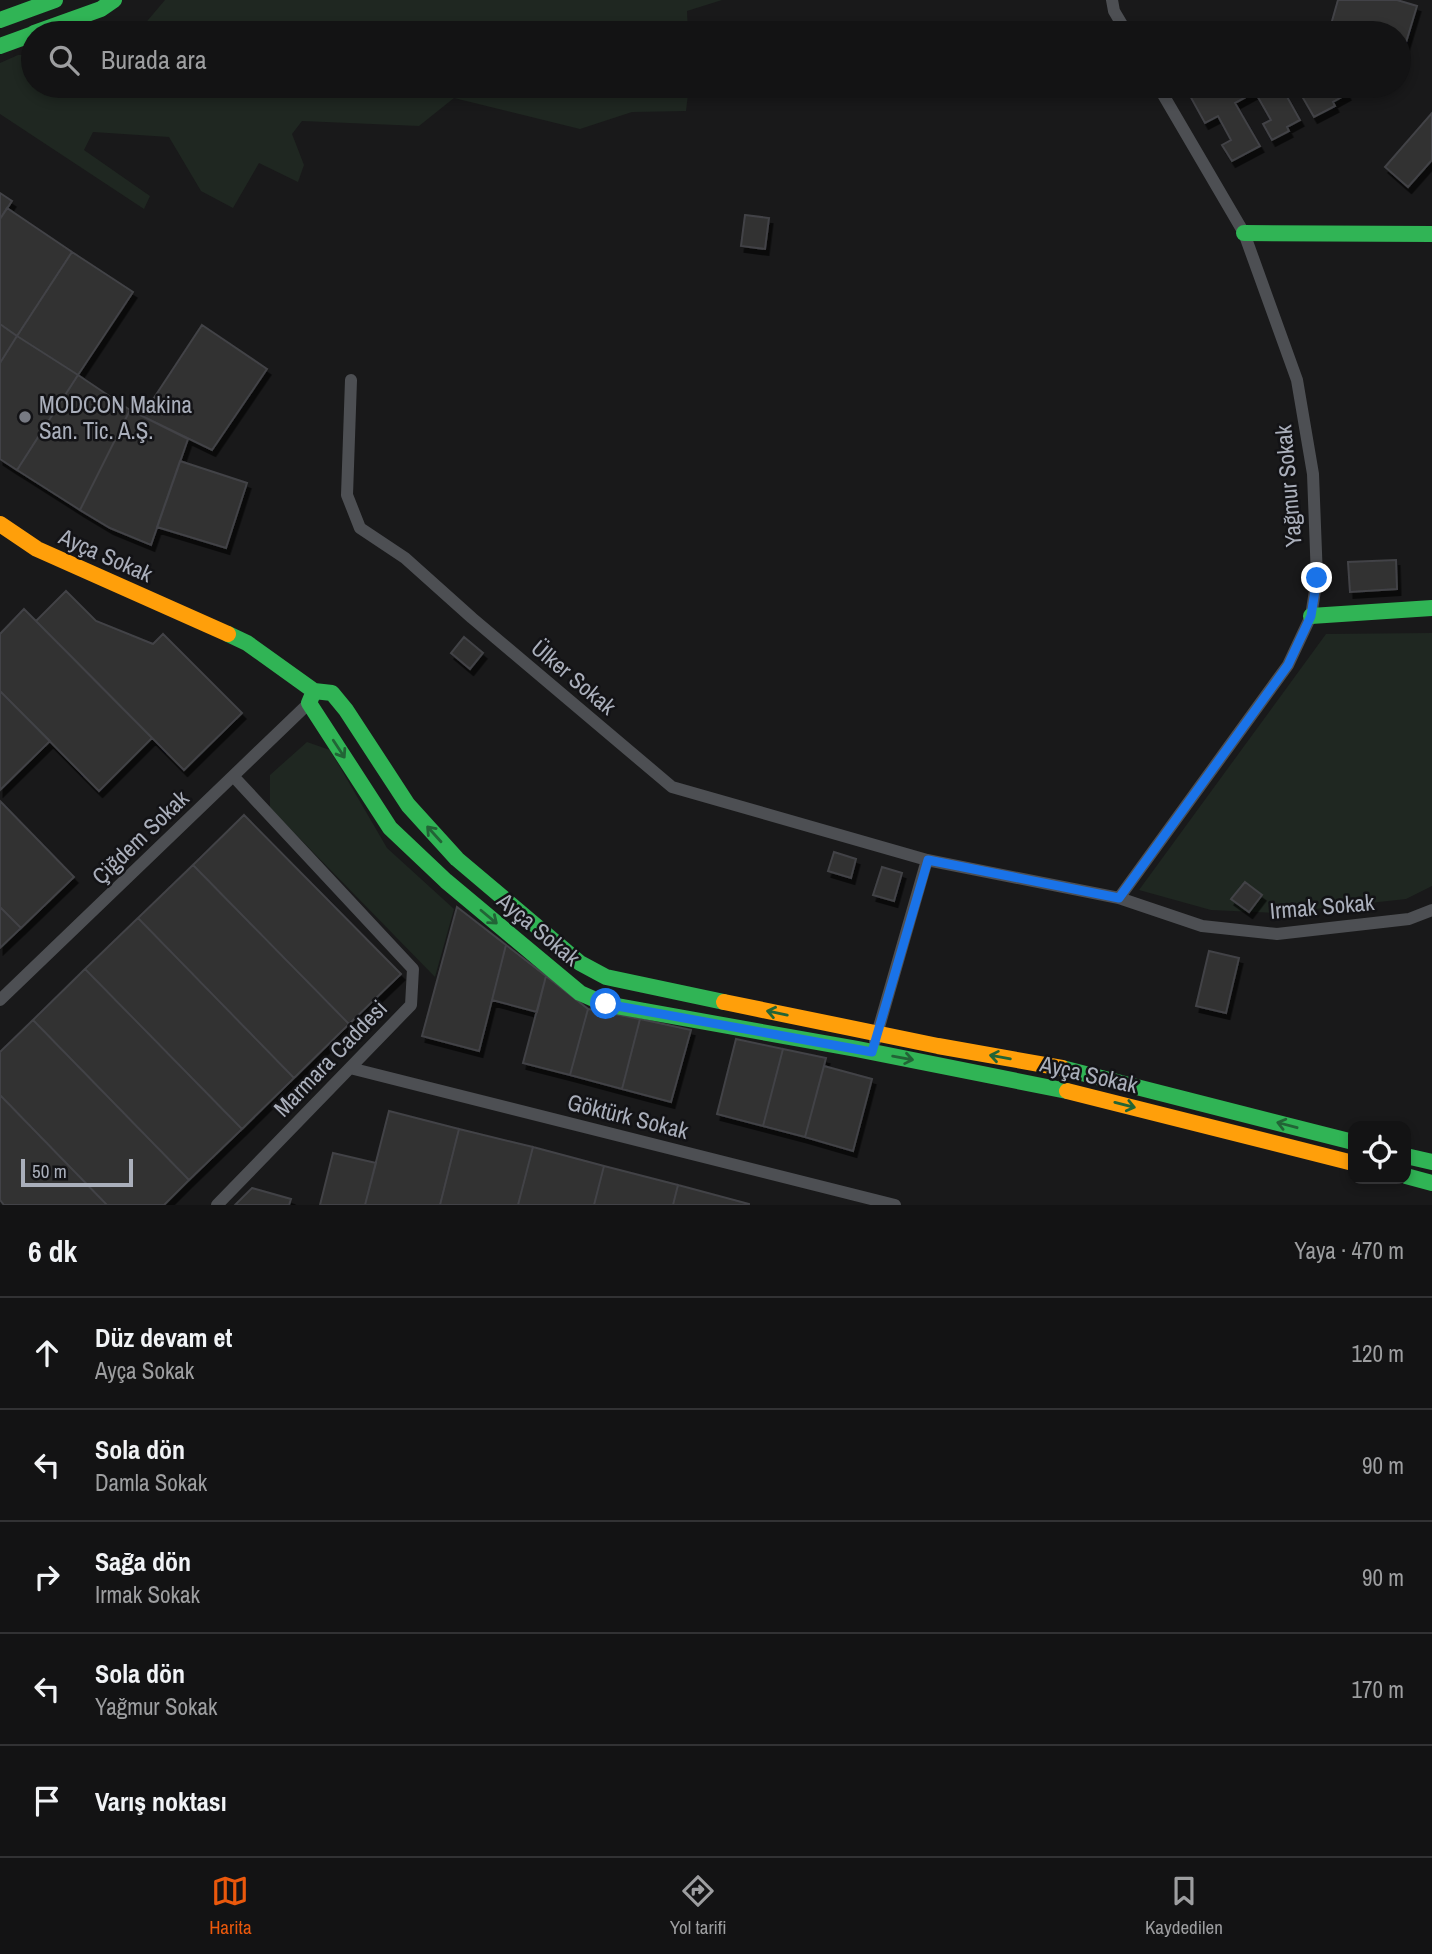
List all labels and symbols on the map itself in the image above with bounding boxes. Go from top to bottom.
place label: MODCON Makina San. Tic. A.Ş. [39,389,193,446]
marker: MODCON Makina San. Tic. A.Ş. [17,409,33,425]
street label: Yağmur Sokak [1267,423,1309,548]
street label: Ayça Sokak [53,520,158,590]
route end [1301,562,1332,593]
street label: Ülker Sokak [525,632,623,722]
one-way arrow [332,739,346,758]
street label: Çiğdem Sokak [85,782,196,891]
one-way arrow [426,826,443,843]
street label: Ayça Sokak [490,885,587,973]
street label: Irmak Sokak [1268,886,1376,926]
one-way arrow [480,909,498,925]
route start [590,988,621,1019]
street label: Marmara Caddesi [266,993,394,1123]
one-way arrow [766,1005,789,1019]
street label: Ayça Sokak [1036,1048,1141,1100]
one-way arrow [989,1050,1012,1063]
one-way arrow [891,1052,914,1065]
street label: Göktürk Sokak [564,1086,692,1146]
one-way arrow [1113,1099,1136,1112]
one-way arrow [1276,1118,1299,1131]
scale bar [21,1156,133,1188]

